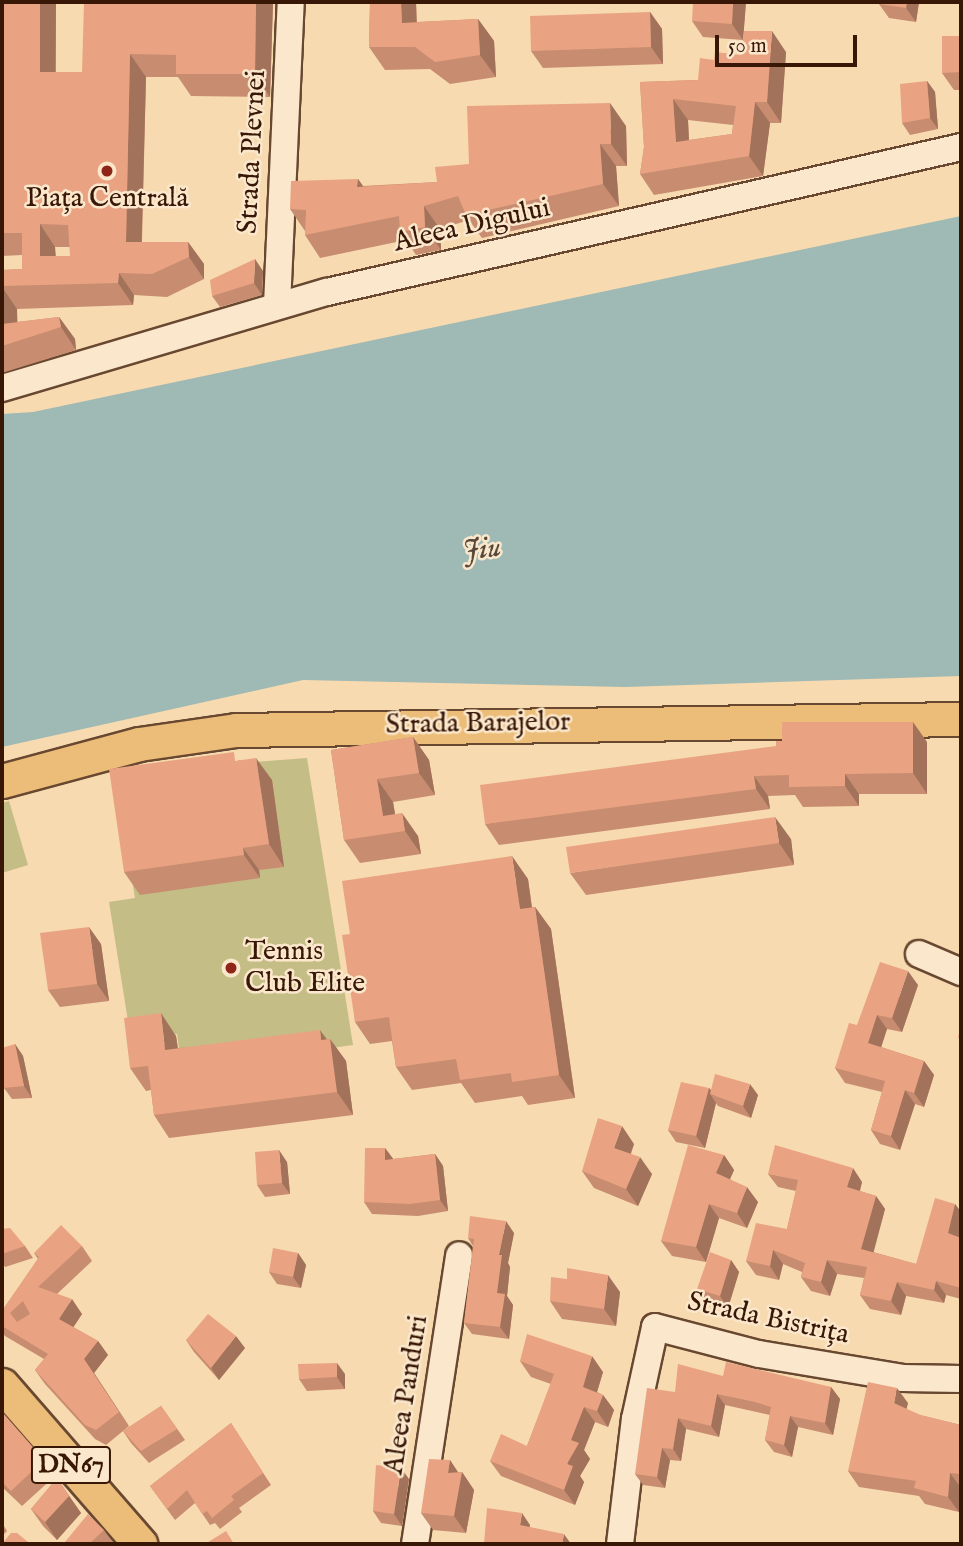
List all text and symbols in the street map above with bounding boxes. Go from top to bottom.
scale bar [718,21,860,65]
text: 50 m [728,33,767,60]
street label: Strada Plevnei [232,69,274,235]
marker: Piața Centrală [99,163,115,179]
place label: Piața Centrală [25,182,189,216]
street label: Aleea Digului [390,192,554,260]
water label: Jiu [460,529,504,571]
street label: Strada Barajelor [385,706,571,742]
place label: Tennis Club Elite [245,935,365,1001]
marker: Tennis Club Elite [223,960,239,976]
street label: Strada Bistrița [684,1285,852,1353]
street label: Aleea Panduri [378,1313,436,1477]
road number: DN67 [31,1442,111,1488]

